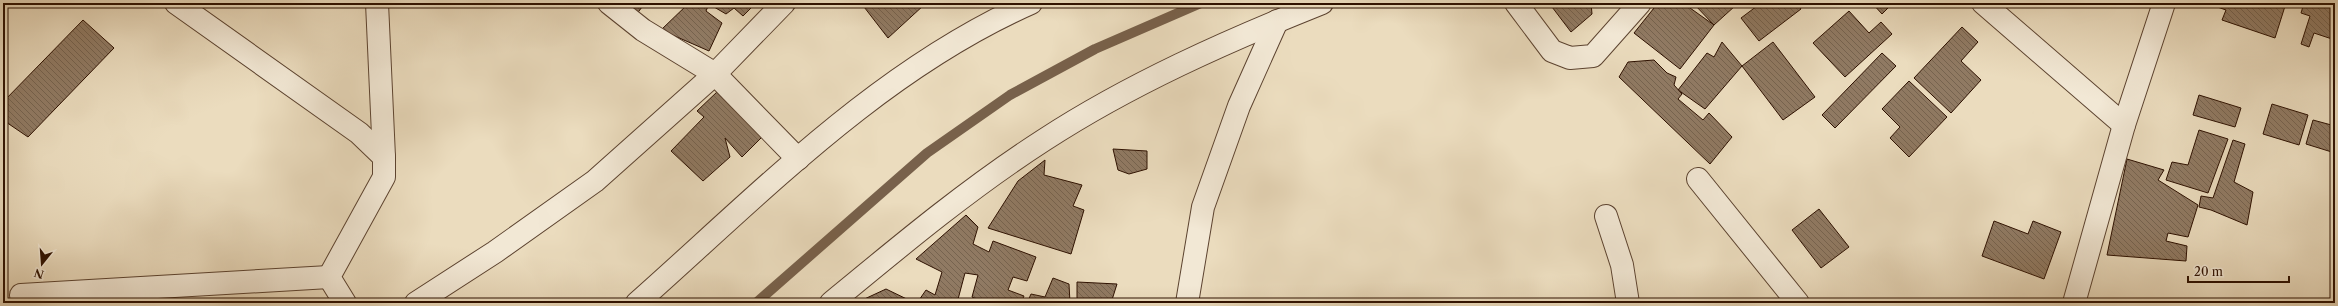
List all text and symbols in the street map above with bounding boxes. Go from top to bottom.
north arrow [22,244,62,284]
scale bar [2188,258,2289,284]
text: 20 m [2194,264,2223,279]
text: N [32,265,46,282]

